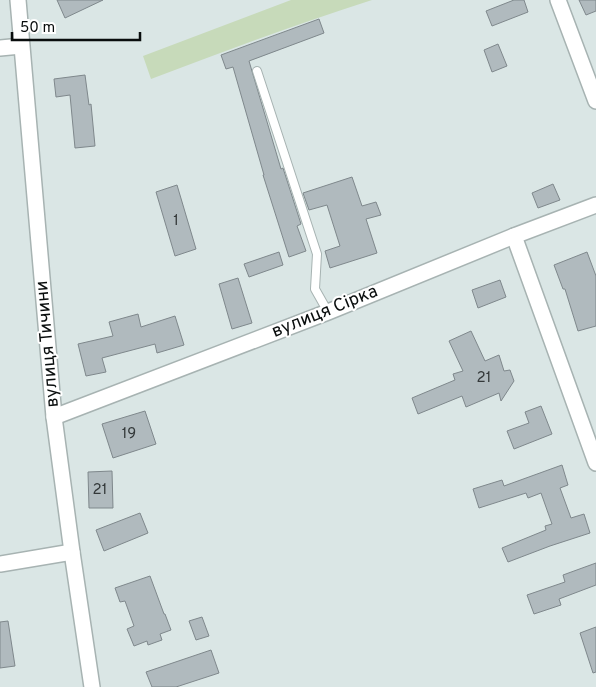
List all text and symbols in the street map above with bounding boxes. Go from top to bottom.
scale bar [12,10,140,42]
text: 50 m [20,19,55,38]
house number: 1 [173,212,179,231]
street label: вулиця Тичини [31,280,65,408]
street label: вулиця Сірка [269,280,381,344]
house number: 21 [477,369,491,388]
house number: 19 [122,425,136,444]
house number: 21 [93,481,107,500]

